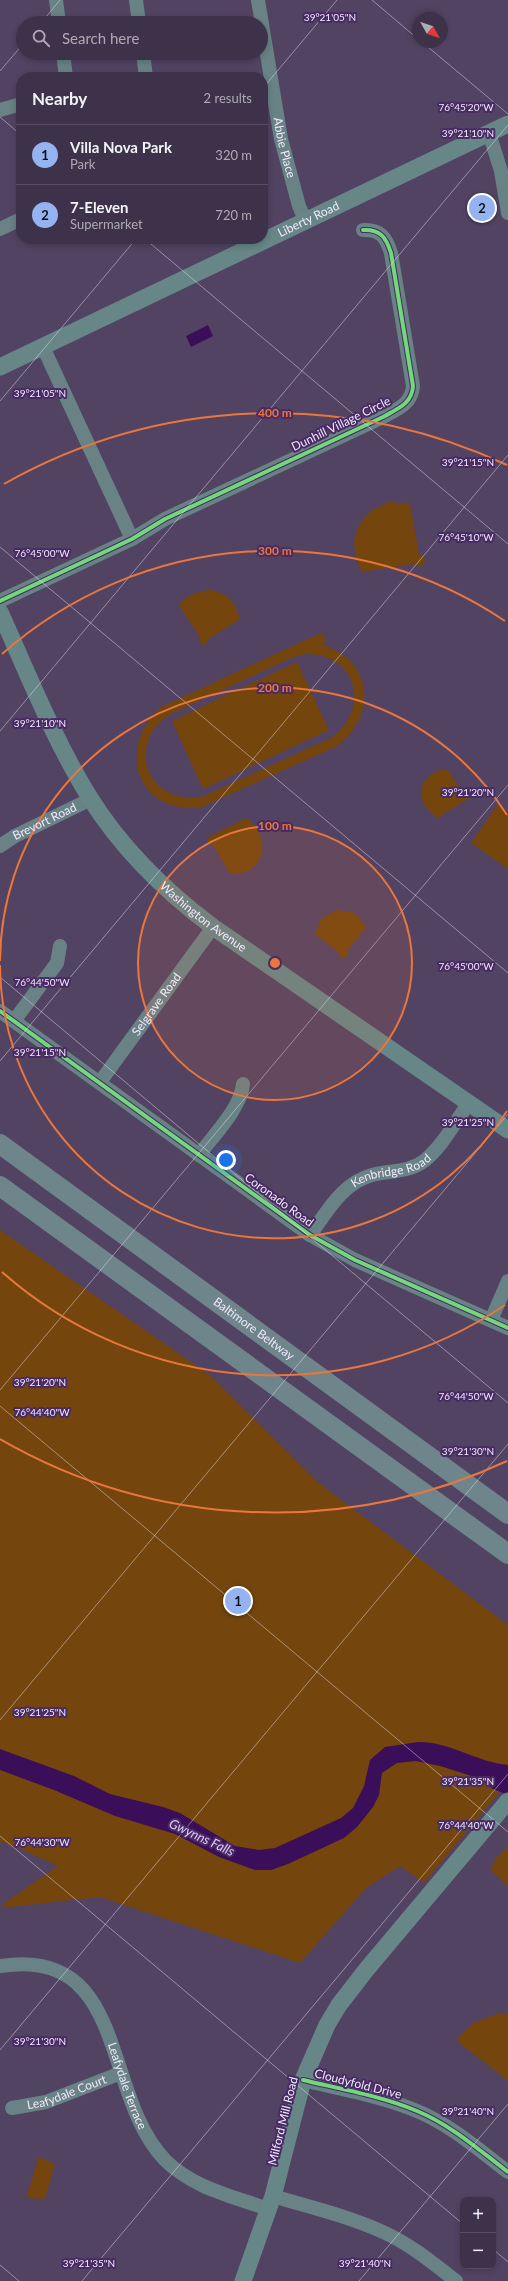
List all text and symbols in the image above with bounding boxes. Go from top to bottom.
text: 39°21'05"N [304,11,356,23]
north arrow [412,12,448,48]
search box [16,16,268,60]
icon: search [30,27,52,49]
text: Search here [62,29,139,47]
text: Nearby [32,88,87,109]
text: 2 results [204,90,252,106]
text: 76°45'20"W [438,101,494,113]
street label: Abbie Place [271,116,299,179]
text: 39°21'10"N [442,127,494,139]
text: Villa Nova Park [70,138,172,156]
text: 1 [41,147,49,163]
text: 320 m [215,147,252,163]
text: Park [70,156,95,172]
pin: 2 [469,193,495,223]
text: 7-Eleven [70,198,129,216]
street label: Liberty Road [275,198,342,240]
text: 2 [41,207,49,223]
text: 720 m [215,207,252,223]
text: Supermarket [70,216,143,232]
text: 39°21'05"N [14,387,66,399]
street label: Dunhill Village Circle [289,393,393,454]
text: 400 m [258,405,292,420]
text: 39°21'15"N [442,456,494,468]
text: 76°45'10"W [438,531,494,543]
text: 300 m [258,543,292,558]
text: 76°45'00"W [14,547,70,559]
text: 200 m [258,680,292,695]
text: 39°21'10"N [14,717,66,729]
text: 39°21'20"N [442,786,494,798]
street label: Brevort Road [10,799,79,843]
text: 100 m [258,818,292,833]
street label: Washington Avenue [157,878,250,955]
centre of rings [268,956,282,970]
text: 76°45'00"W [438,960,494,972]
street label: Selgrave Road [128,970,184,1039]
text: 76°44'50"W [14,976,70,988]
text: 39°21'15"N [14,1046,66,1058]
text: 39°21'25"N [442,1116,494,1128]
your location [216,1150,236,1170]
street label: Kenbridge Road [348,1150,434,1190]
street label: Coronado Road [242,1170,317,1230]
street label: Baltimore Beltway [211,1294,298,1363]
text: 39°21'20"N [14,1376,66,1388]
text: 76°44'50"W [438,1390,494,1402]
text: 76°44'40"W [14,1406,70,1418]
text: 39°21'30"N [442,1445,494,1457]
pin: 1 [225,1586,251,1616]
text: 39°21'25"N [14,1706,66,1718]
text: 39°21'35"N [442,1775,494,1787]
water label: Gwynns Falls [167,1815,237,1859]
text: 76°44'40"W [438,1819,494,1831]
text: 76°44'30"W [14,1836,70,1848]
text: 39°21'30"N [14,2035,66,2047]
street label: Leafydale Terrace [105,2040,150,2132]
street label: Cloudyfold Drive [313,2065,403,2102]
street label: Leafydale Court [26,2071,109,2112]
street label: Milford Mill Road [264,2075,301,2167]
text: 39°21'40"N [442,2105,494,2117]
map controls [460,2197,496,2269]
button: + [460,2197,496,2233]
button: − [460,2233,496,2269]
text: 39°21'35"N [63,2257,115,2269]
text: 39°21'40"N [339,2257,391,2269]

